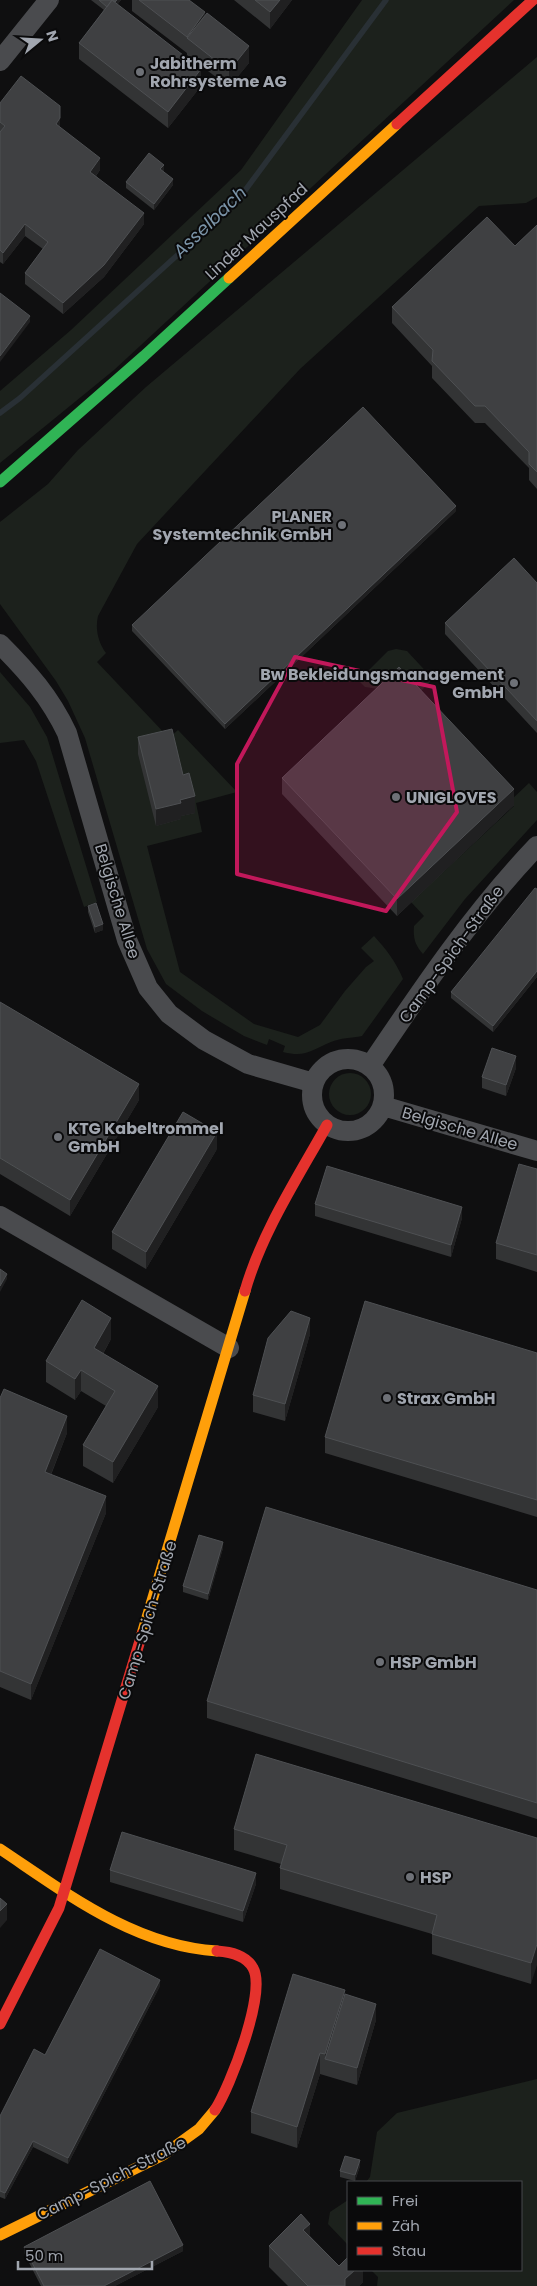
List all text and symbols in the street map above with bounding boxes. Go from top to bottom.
north arrow [15,15,65,65]
text: N [41,28,64,44]
place label: Jabitherm Rohrsysteme AG [150,52,287,93]
marker: Jabitherm Rohrsysteme AG [134,66,146,78]
street label: Linder Mauspfad [200,178,313,285]
water label: Asselbach [167,180,252,264]
place label: PLANER Systemtechnik GmbH [153,505,332,546]
marker: PLANER Systemtechnik GmbH [336,519,348,531]
place label: Bw Bekleidungsmanagement GmbH [260,663,504,704]
marker: Bw Bekleidungsmanagement GmbH [508,677,520,689]
place label: UNIGLOVES [406,786,497,809]
marker: UNIGLOVES [390,791,402,803]
street label: Belgische Allee [89,841,146,962]
street label: Camp-Spich-Straße [394,881,509,1028]
street label: Belgische Allee [399,1101,520,1156]
place label: KTG Kabeltrommel GmbH [68,1117,224,1158]
marker: KTG Kabeltrommel GmbH [52,1131,64,1143]
place label: Strax GmbH [397,1387,496,1410]
marker: Strax GmbH [381,1392,393,1404]
street label: Camp-Spich-Straße [112,1538,183,1702]
place label: HSP GmbH [390,1651,477,1674]
marker: HSP GmbH [374,1656,386,1668]
place label: HSP [420,1866,452,1889]
marker: HSP [404,1871,416,1883]
street label: Camp-Spich-Straße [32,2131,190,2226]
legend [347,2181,522,2271]
text: Frei [392,2190,418,2211]
text: Zäh [392,2215,420,2236]
scale bar [18,2238,151,2270]
text: Stau [392,2240,426,2261]
text: 50 m [25,2245,63,2266]

